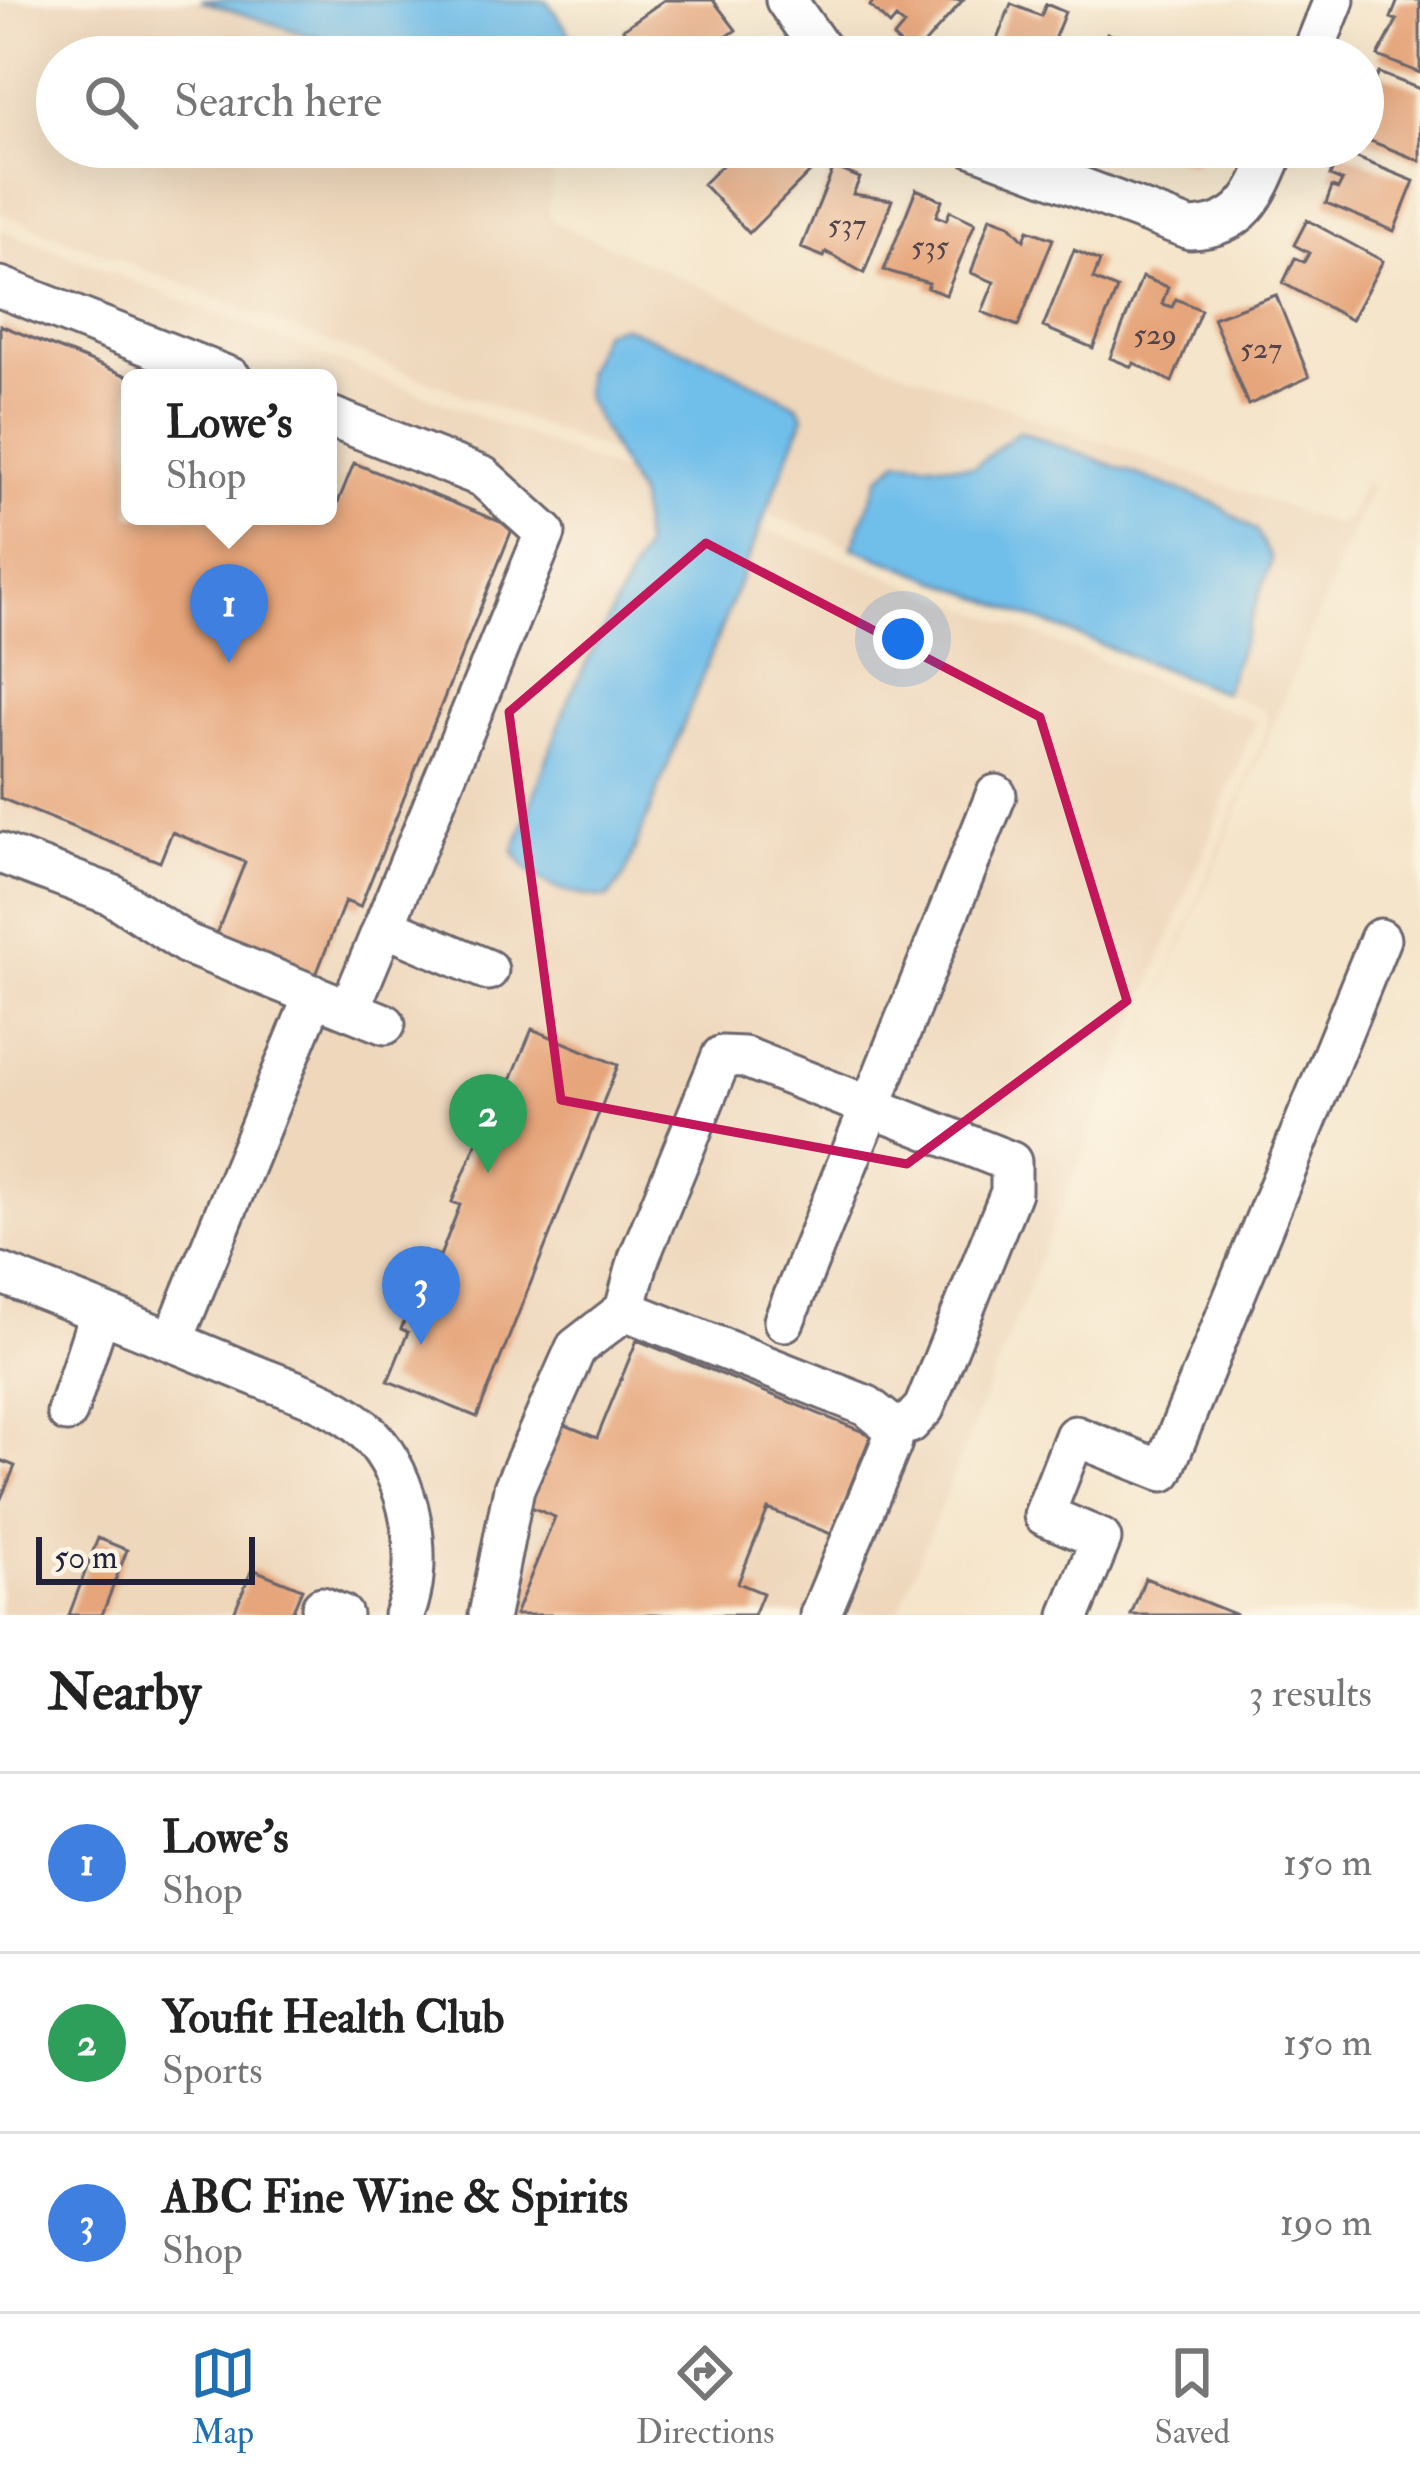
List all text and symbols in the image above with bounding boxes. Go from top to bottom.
search box [36,36,1384,168]
icon: search [78,69,144,135]
text: Search here [174,74,382,130]
house number: 537 [828,206,866,243]
house number: 535 [911,228,950,265]
house number: 529 [1133,316,1177,353]
house number: 527 [1240,330,1282,367]
popup [121,369,337,525]
text: Lowe's [166,395,292,451]
text: Shop [166,451,246,500]
pin: 1 [190,564,268,663]
your location [873,609,933,669]
pin: 2 [449,1074,527,1173]
pin: 3 [382,1246,460,1345]
scale bar [36,1531,255,1584]
text: 50 m [54,1537,118,1578]
text: Nearby [48,1661,201,1725]
text: 3 results [1249,1669,1372,1718]
text: Lowe's [162,1810,289,1866]
text: 1 [80,1838,94,1887]
text: 150 m [1283,1838,1372,1887]
text: Shop [162,1866,243,1915]
text: Youfit Health Club [162,1990,504,2046]
text: 2 [77,2018,97,2067]
text: 150 m [1283,2018,1372,2067]
text: Sports [162,2046,263,2095]
text: ABC Fine Wine & Spirits [162,2170,628,2226]
text: 3 [80,2198,94,2247]
text: 190 m [1280,2198,1372,2247]
text: Shop [162,2226,243,2275]
tab: Map [190,2340,256,2453]
tab: Directions [636,2340,775,2453]
tab: Saved [1155,2340,1230,2453]

